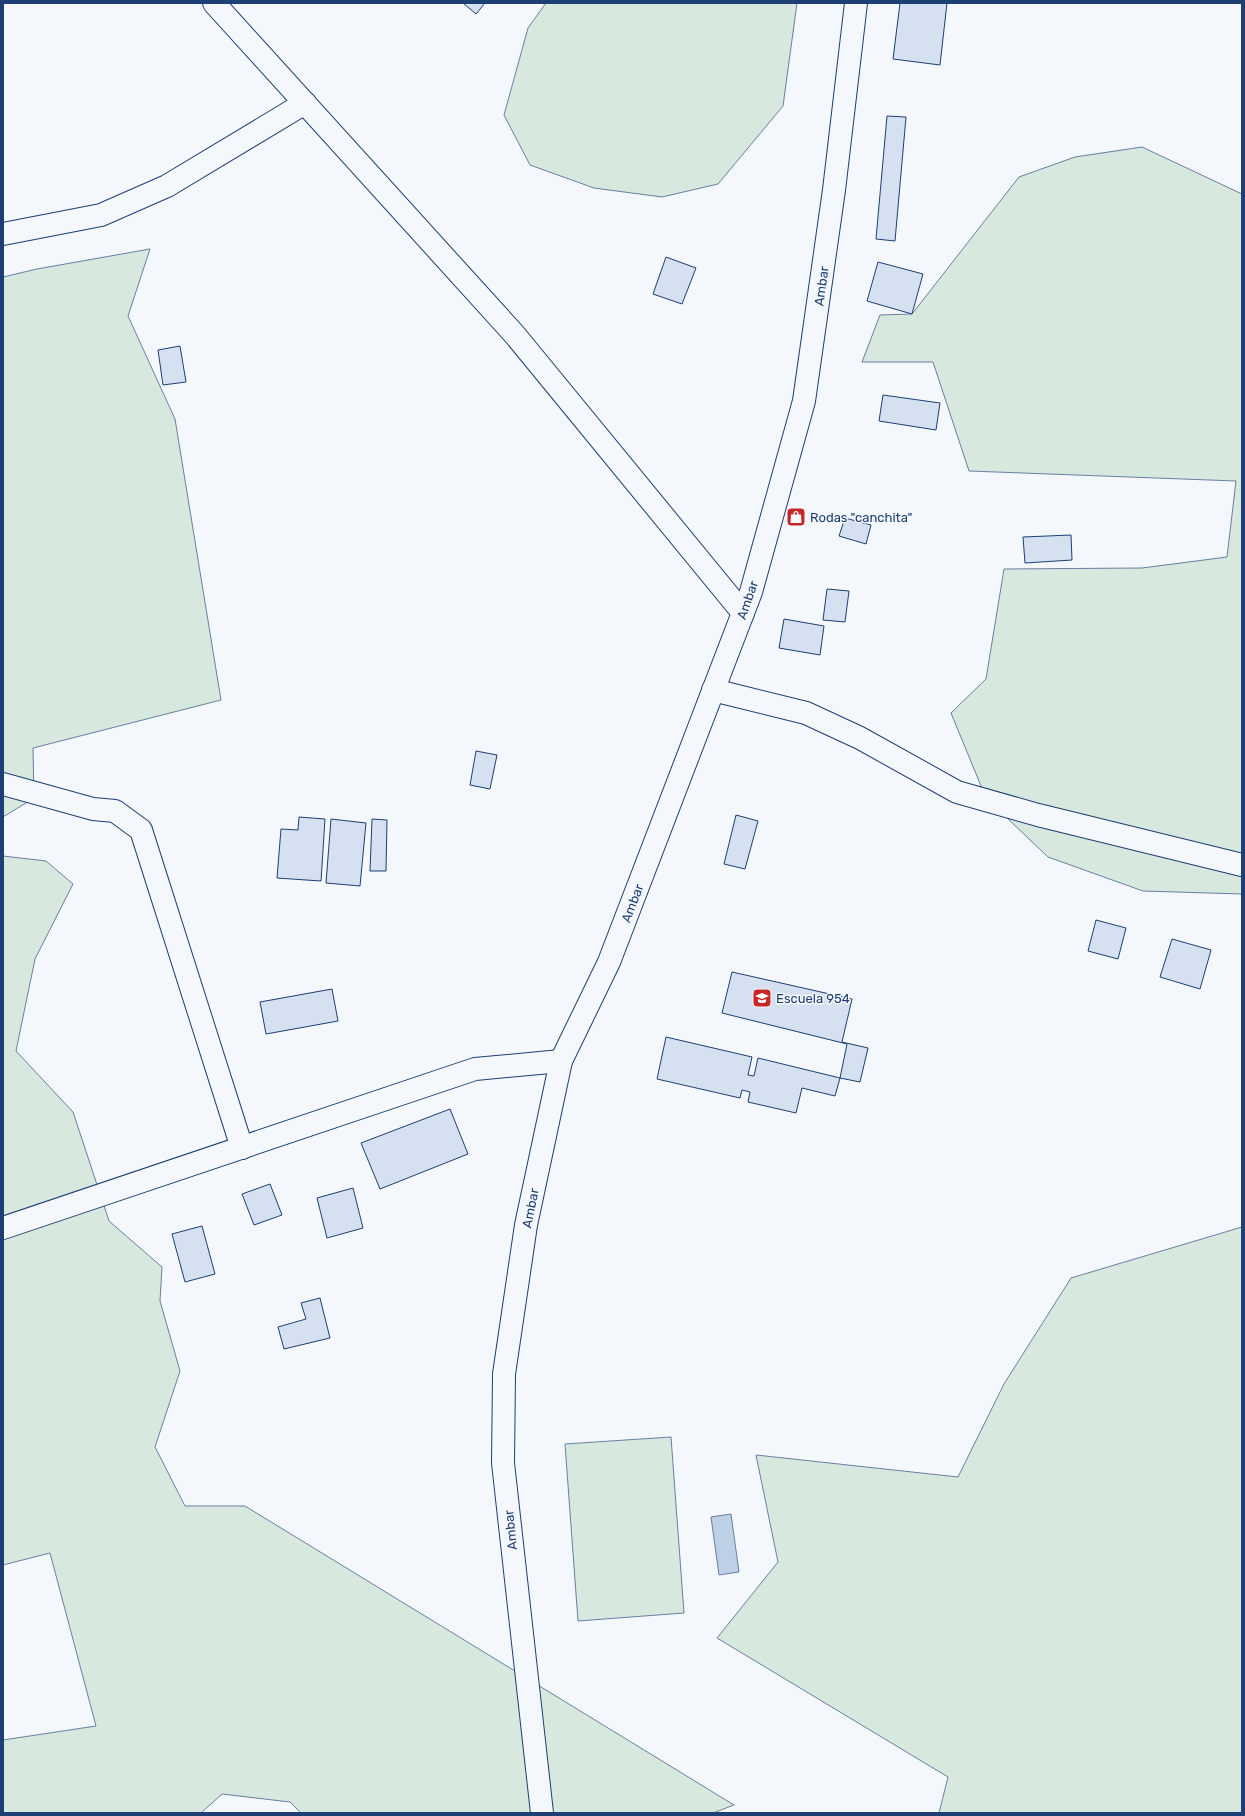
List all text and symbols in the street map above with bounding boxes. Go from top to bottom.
street label: Ambar [811,265,832,307]
shop icon: Rodas "canchita" [785,506,807,528]
place label: Rodas "canchita" [810,510,913,525]
street label: Ambar [734,579,761,622]
street label: Ambar [618,882,647,925]
school or university icon: Escuela 954 [751,987,773,1009]
place label: Escuela 954 [776,991,850,1006]
street label: Ambar [519,1187,542,1229]
street label: Ambar [501,1509,520,1551]

